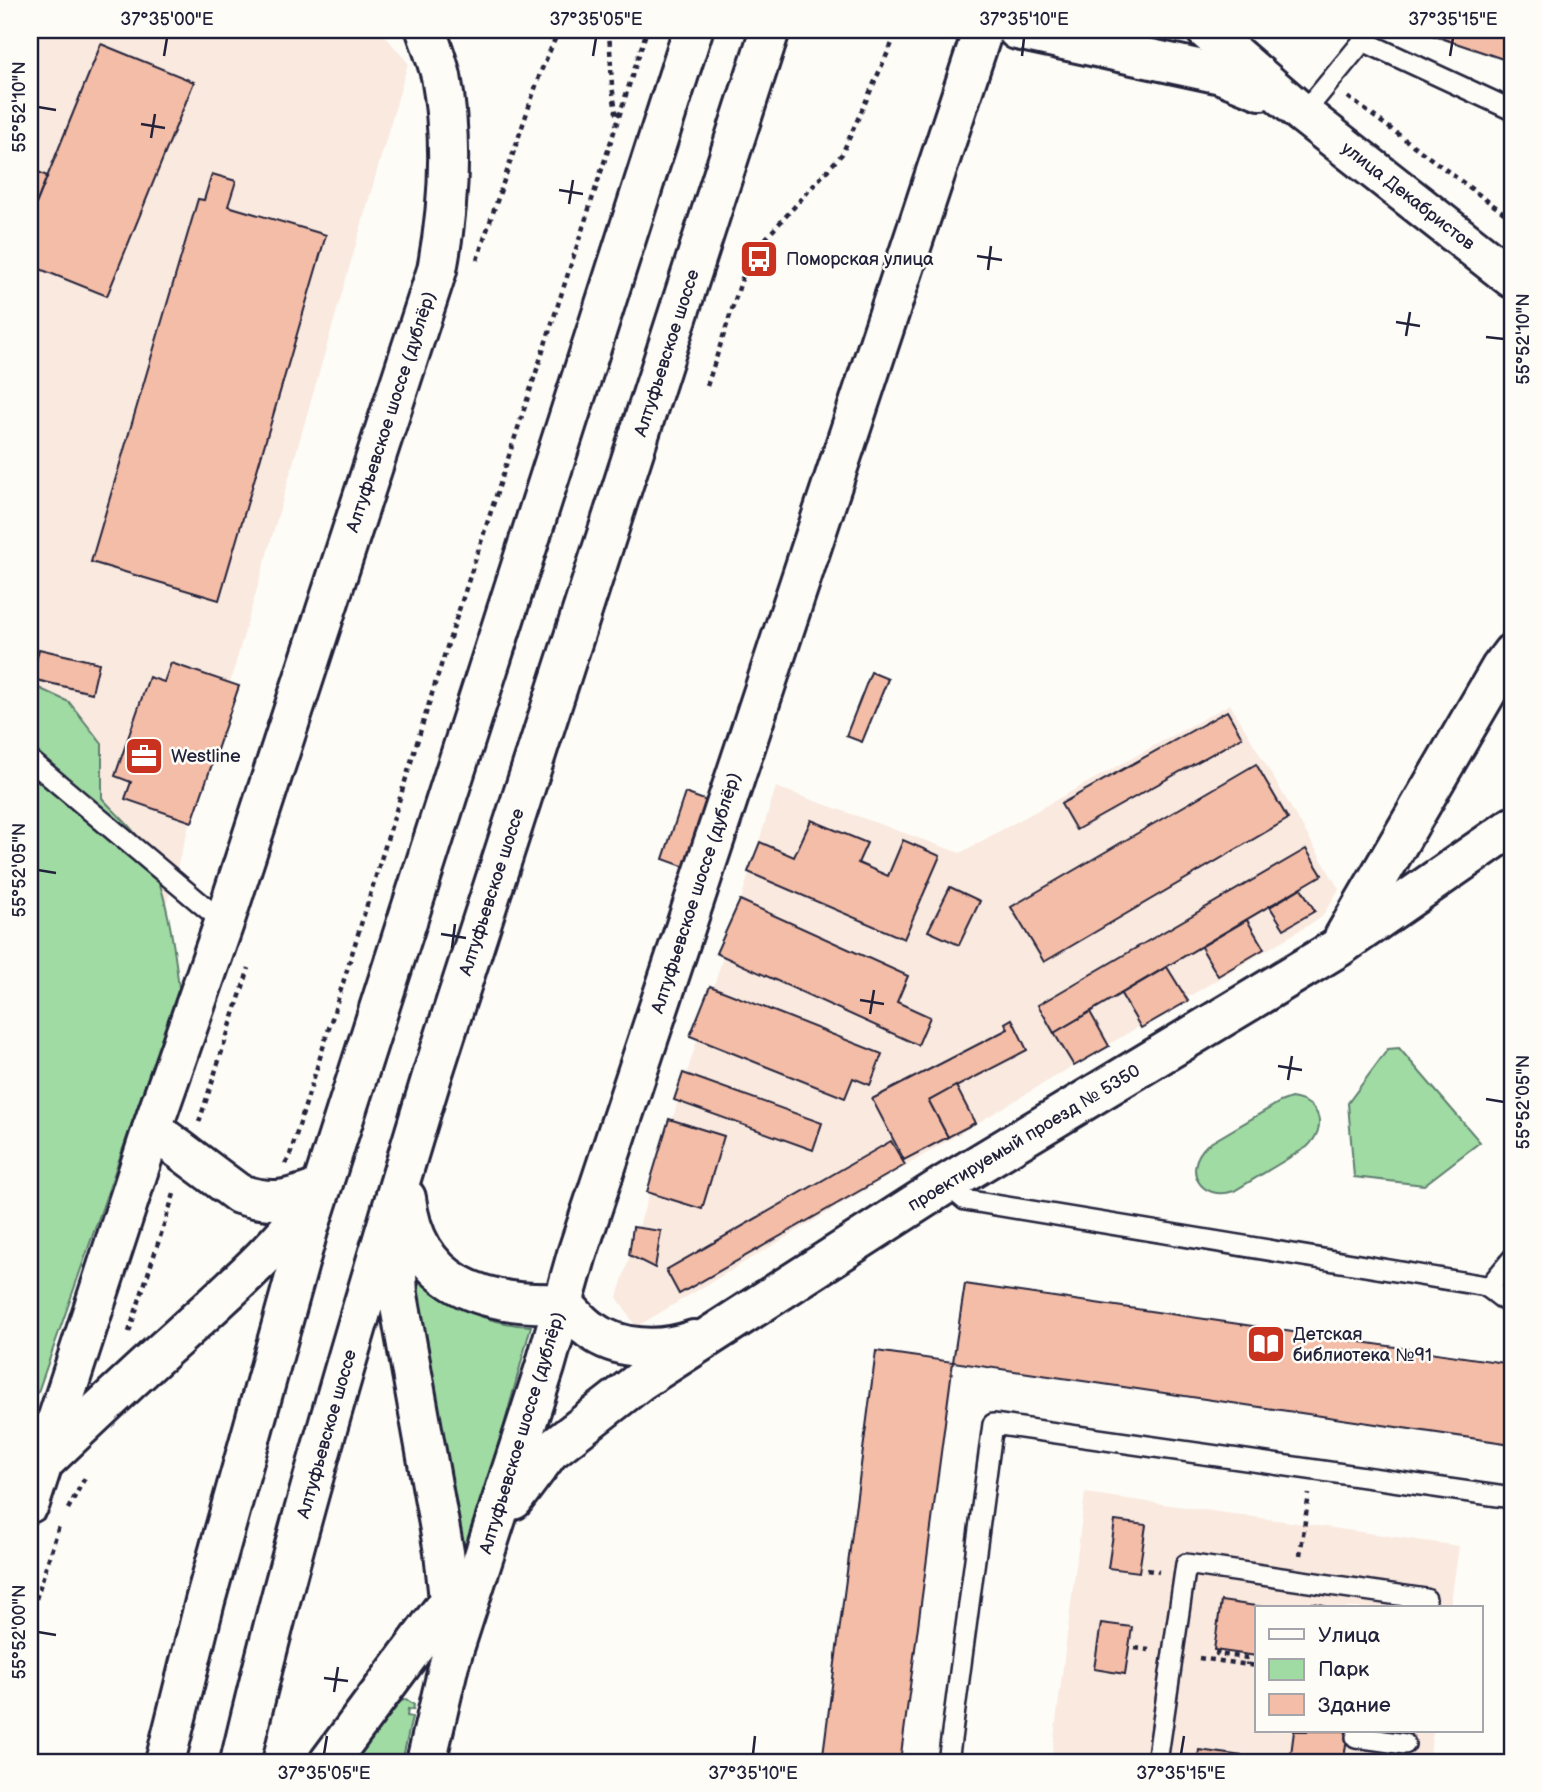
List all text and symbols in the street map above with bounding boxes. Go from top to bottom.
text: 37°35'00"E [120,9,214,30]
text: 37°35'05"E [549,9,643,30]
text: 37°35'10"E [979,9,1069,30]
text: 37°35'15"E [1408,9,1498,30]
text: 55°52'10"N [9,61,30,153]
street label: улица Декабристов [1337,138,1479,255]
bus stop icon: Поморская улица [738,238,780,280]
place label: Поморская улица [786,249,934,270]
street label: Алтуфьевское шоссе [630,267,704,440]
street label: Алтуфьевское шоссе (дублёр) [342,289,440,536]
text: 55°52'10"N [1513,293,1534,385]
office icon: Westline [123,735,165,777]
place label: Westline [171,746,241,767]
street label: Алтуфьевское шоссе (дублёр) [647,770,745,1017]
street label: Алтуфьевское шоссе [455,806,529,979]
text: 55°52'05"N [9,823,30,917]
text: 55°52'05"N [1513,1055,1534,1149]
street label: проектируемый проезд № 5350 [904,1060,1144,1216]
street label: Алтуфьевское шоссе (дублёр) [475,1309,569,1558]
library icon: Детская библиотека №91 [1245,1323,1287,1365]
place label: Детская библиотека №91 [1293,1324,1432,1366]
street label: Алтуфьевское шоссе [293,1347,361,1522]
text: 55°52'00"N [9,1584,30,1680]
legend [1255,1606,1482,1732]
text: Улица [1318,1623,1381,1648]
text: Парк [1318,1657,1369,1682]
text: Здание [1318,1693,1391,1718]
text: 37°35'05"E [277,1763,371,1784]
text: 37°35'10"E [708,1763,798,1784]
text: 37°35'15"E [1136,1763,1226,1784]

